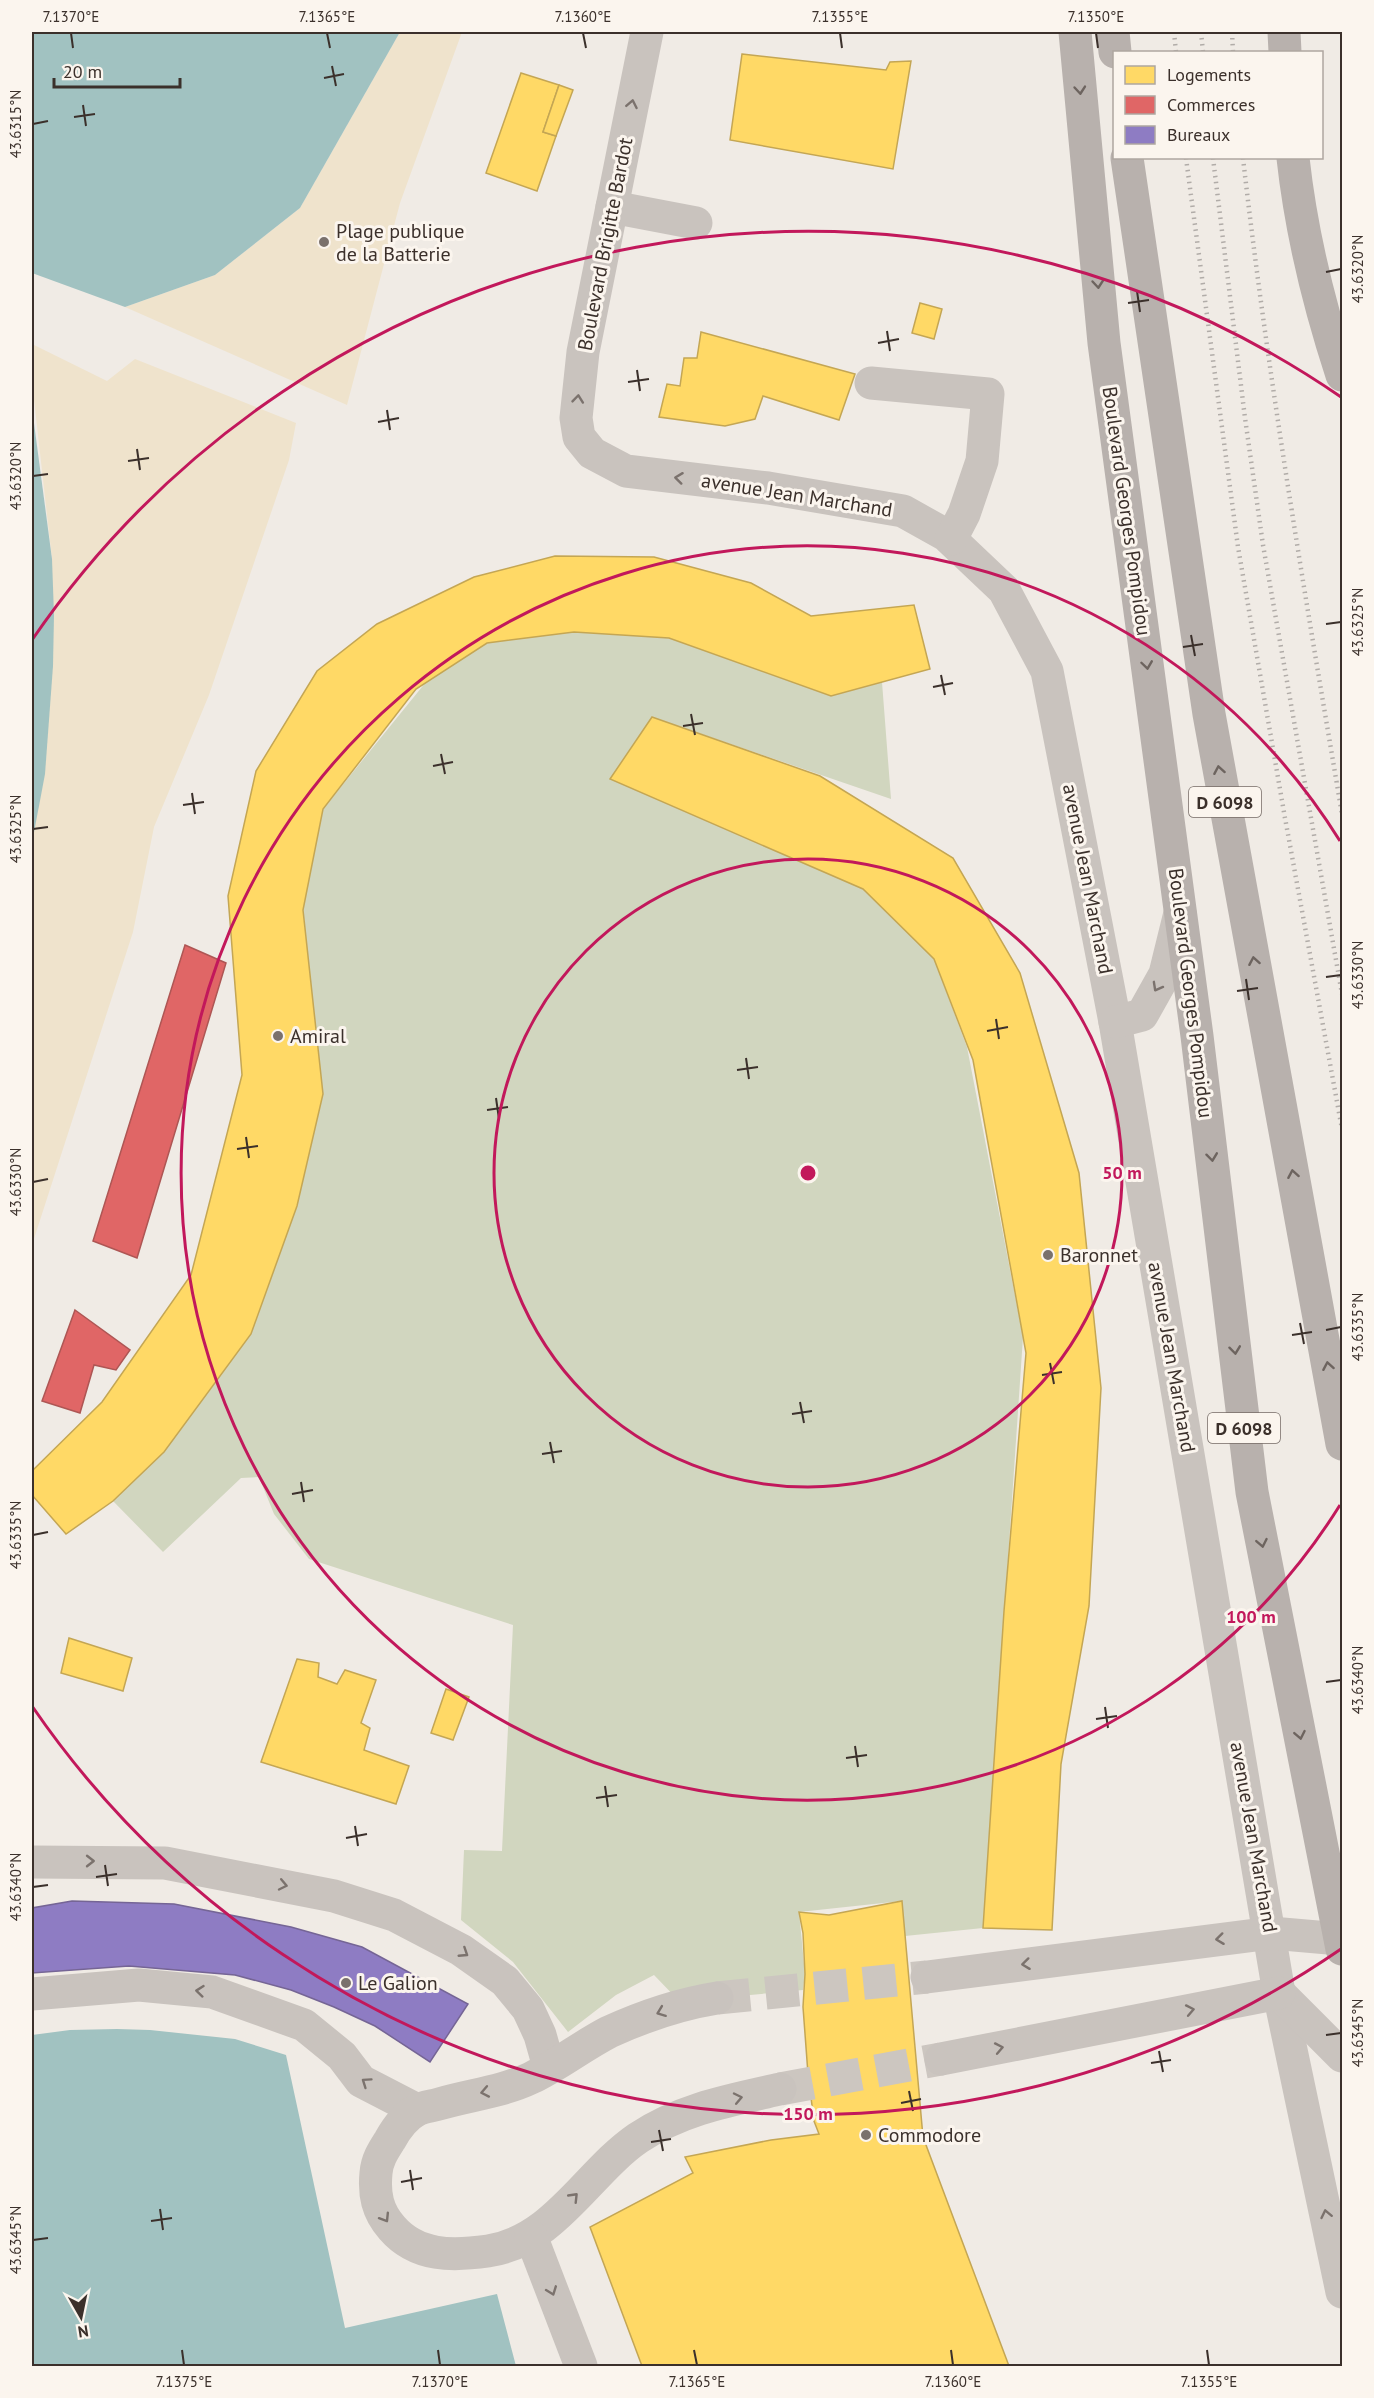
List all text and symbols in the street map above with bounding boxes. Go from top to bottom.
text: 7.1370°E [43,7,99,26]
text: 7.1365°E [299,7,355,26]
text: 7.1360°E [555,7,611,26]
text: 7.1355°E [812,7,868,26]
text: 7.1350°E [1068,7,1124,26]
scale bar [54,51,180,89]
legend [1113,51,1323,159]
text: 20 m [63,60,102,83]
text: Logements [1167,63,1251,86]
one-way arrow [1073,85,1086,94]
text: 43.6315°N [6,90,25,158]
text: Commerces [1167,93,1255,116]
one-way arrow [625,99,638,109]
text: Bureaux [1167,123,1230,146]
street label: Boulevard Brigitte Bardot [572,135,638,353]
place label: Plage publique de la Batterie [336,218,464,267]
marker: Plage publique de la Batterie [317,235,331,249]
text: 43.6320°N [1348,235,1367,303]
one-way arrow [1091,279,1104,288]
street label: Boulevard Georges Pompidou [1097,385,1157,637]
one-way arrow [571,394,584,403]
text: 43.6320°N [6,442,25,510]
street label: avenue Jean Marchand [700,467,894,523]
one-way arrow [674,472,683,484]
text: 43.6325°N [1348,588,1367,656]
one-way arrow [1140,660,1153,669]
one-way arrow [1213,765,1226,775]
street label: avenue Jean Marchand [1057,782,1119,976]
road number: D 6098 [1189,787,1261,817]
text: 43.6325°N [6,795,25,863]
street label: Boulevard Georges Pompidou [1163,867,1219,1119]
text: 43.6330°N [1348,941,1367,1009]
one-way arrow [1248,957,1261,967]
one-way arrow [1153,981,1165,991]
place label: Amiral [290,1023,346,1049]
marker: Amiral [271,1029,285,1043]
text: 43.6330°N [6,1148,25,1216]
one-way arrow [1205,1152,1217,1161]
text: 50 m [1102,1161,1142,1184]
centre of rings [798,1163,818,1183]
one-way arrow [1287,1169,1300,1179]
place label: Baronnet [1060,1242,1138,1268]
marker: Baronnet [1041,1248,1055,1262]
street label: avenue Jean Marchand [1142,1260,1202,1454]
text: 43.6335°N [1348,1293,1367,1361]
one-way arrow [1228,1346,1241,1355]
one-way arrow [1322,1361,1335,1371]
road number: D 6098 [1208,1413,1280,1443]
text: 43.6335°N [6,1501,25,1569]
one-way arrow [1255,1538,1268,1548]
text: 100 m [1226,1605,1276,1628]
text: 43.6340°N [1348,1646,1367,1714]
one-way arrow [1293,1729,1306,1739]
street label: avenue Jean Marchand [1224,1740,1284,1934]
text: 43.6340°N [6,1853,25,1921]
one-way arrow [85,1855,94,1867]
one-way arrow [278,1878,288,1891]
one-way arrow [1215,1932,1224,1944]
one-way arrow [458,1945,468,1957]
one-way arrow [1022,1957,1031,1970]
place label: Le Galion [358,1970,438,1996]
marker: Le Galion [339,1976,353,1990]
one-way arrow [195,1985,205,1998]
text: 43.6345°N [1348,1999,1367,2067]
one-way arrow [1185,2004,1195,2017]
one-way arrow [656,2005,667,2017]
one-way arrow [993,2042,1003,2055]
one-way arrow [361,2078,372,2089]
one-way arrow [480,2085,490,2098]
one-way arrow [732,2093,742,2106]
text: 150 m [783,2102,833,2125]
place label: Commodore [878,2122,981,2148]
marker: Commodore [859,2128,873,2142]
one-way arrow [567,2194,578,2205]
text: 43.6345°N [6,2206,25,2274]
one-way arrow [1320,2209,1333,2219]
one-way arrow [378,2212,390,2222]
one-way arrow [545,2284,557,2295]
north arrow [51,2287,111,2347]
text: N [77,2321,90,2343]
text: 7.1375°E [156,2372,212,2391]
text: 7.1370°E [412,2372,468,2391]
text: 7.1365°E [669,2372,725,2391]
text: 7.1360°E [925,2372,981,2391]
text: 7.1355°E [1181,2372,1237,2391]

